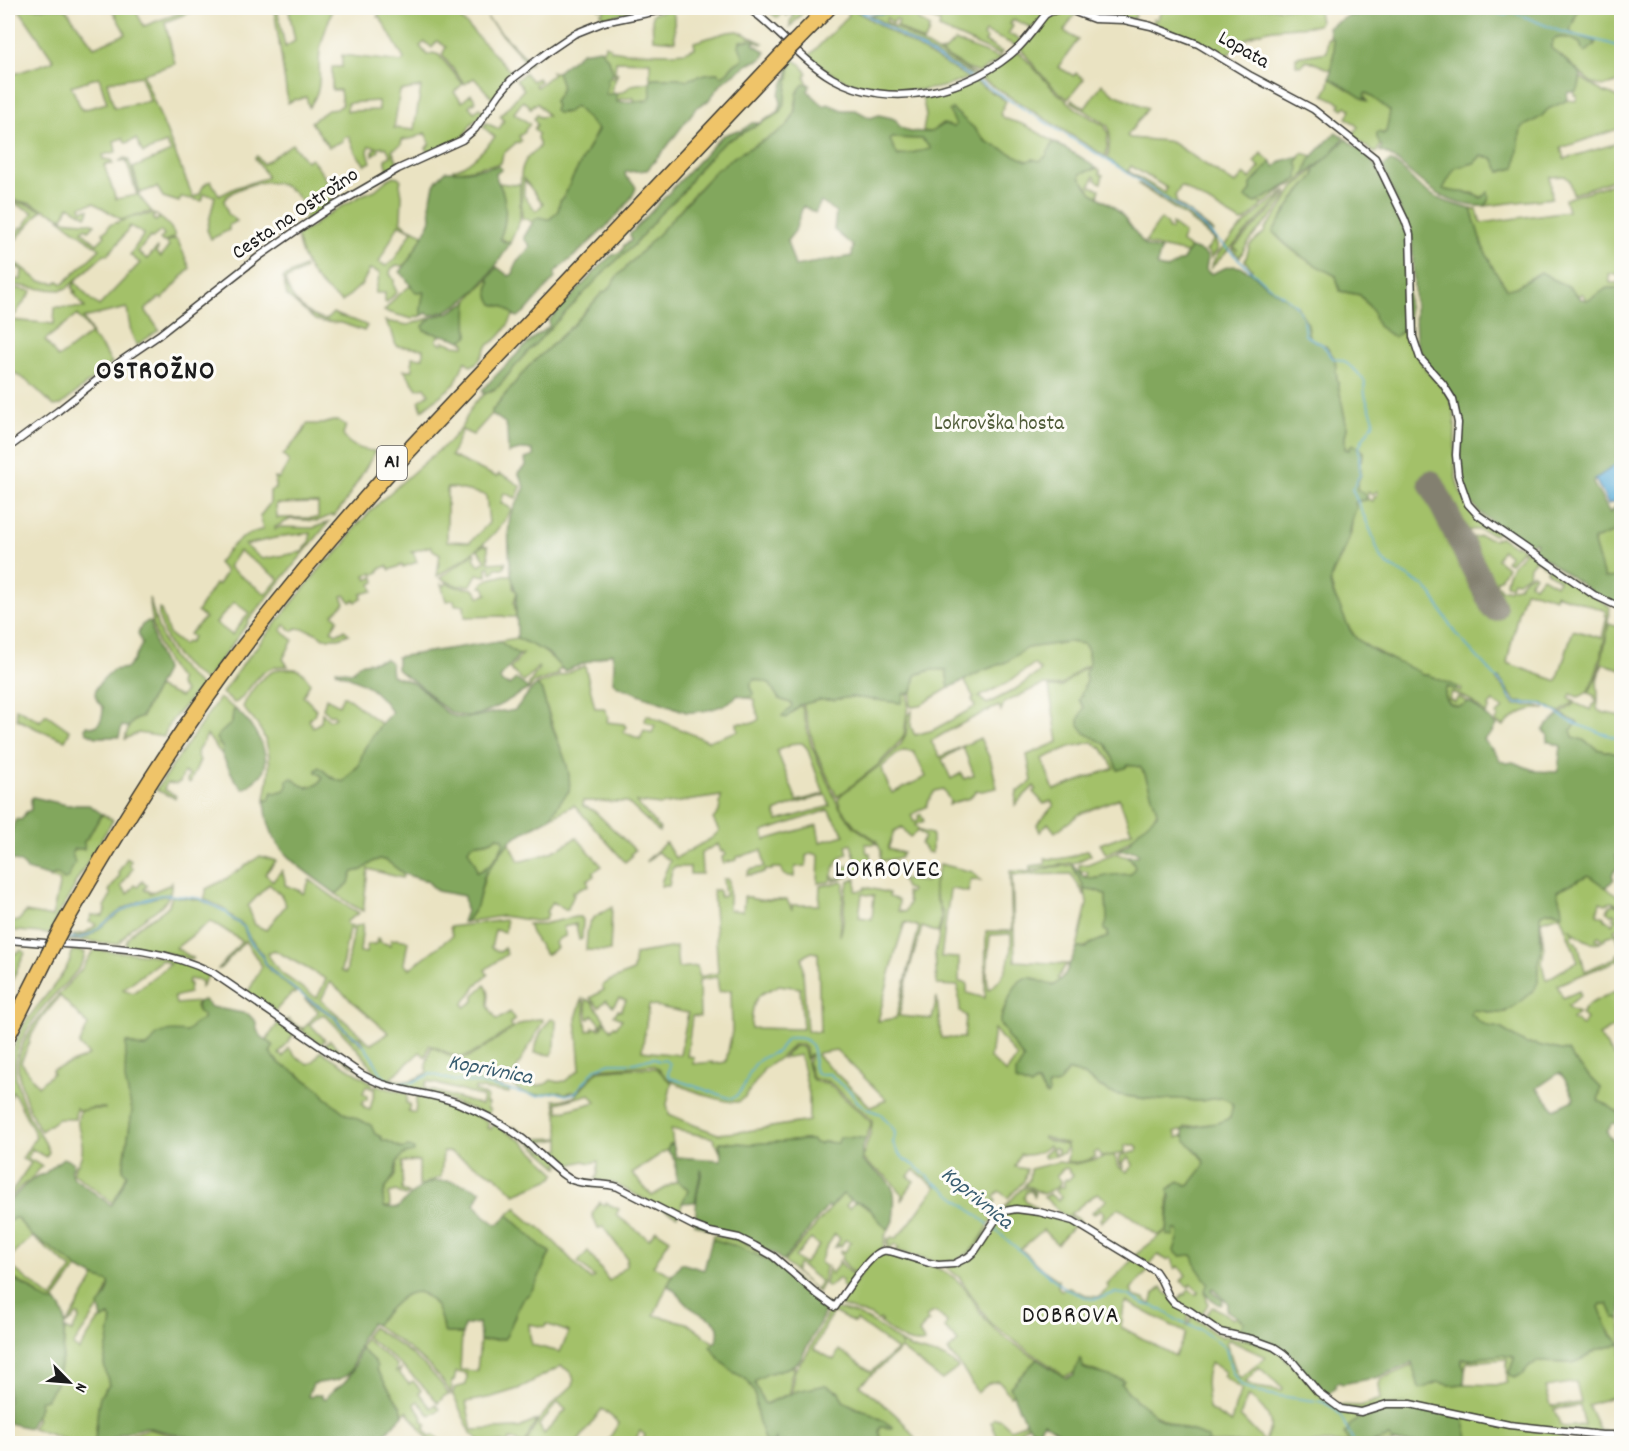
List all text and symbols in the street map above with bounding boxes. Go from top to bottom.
street label: Lopata [1212,24,1275,78]
street label: Cesta na Ostrožno [227,161,365,269]
district label: OSTROŽNO [96,353,216,392]
park label: Lokrovška hosta [934,410,1065,440]
road number: A1 [377,446,407,480]
district label: LOKROVEC [835,854,941,888]
water label: Koprivnica [445,1048,536,1095]
water label: Koprivnica [933,1160,1020,1239]
district label: DOBROVA [1022,1300,1120,1334]
north arrow [39,1352,99,1412]
text: N [68,1379,92,1396]

